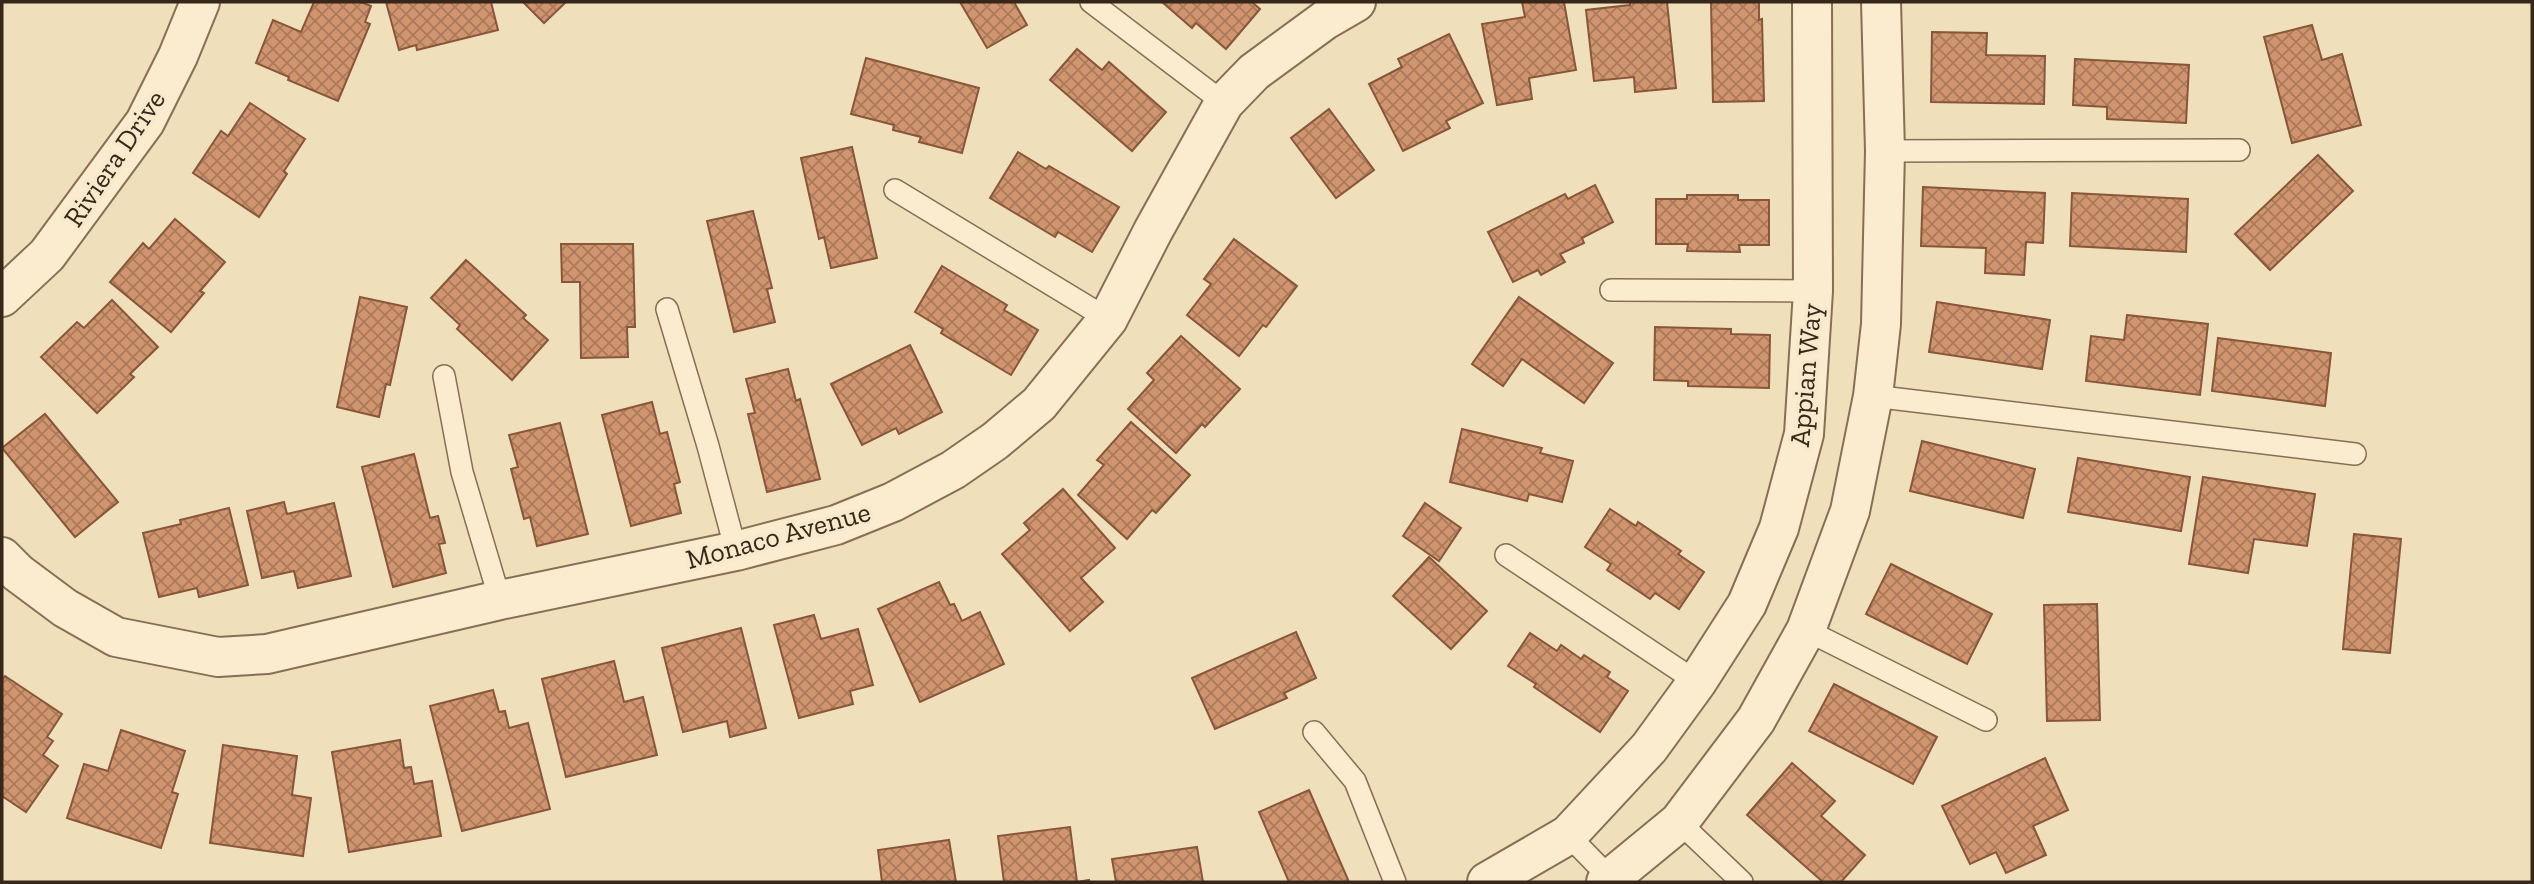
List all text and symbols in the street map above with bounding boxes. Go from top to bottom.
street label: Riviera Drive [57,84,172,233]
street label: Appian Way [1783,301,1828,448]
street label: Monaco Avenue [682,495,874,576]

